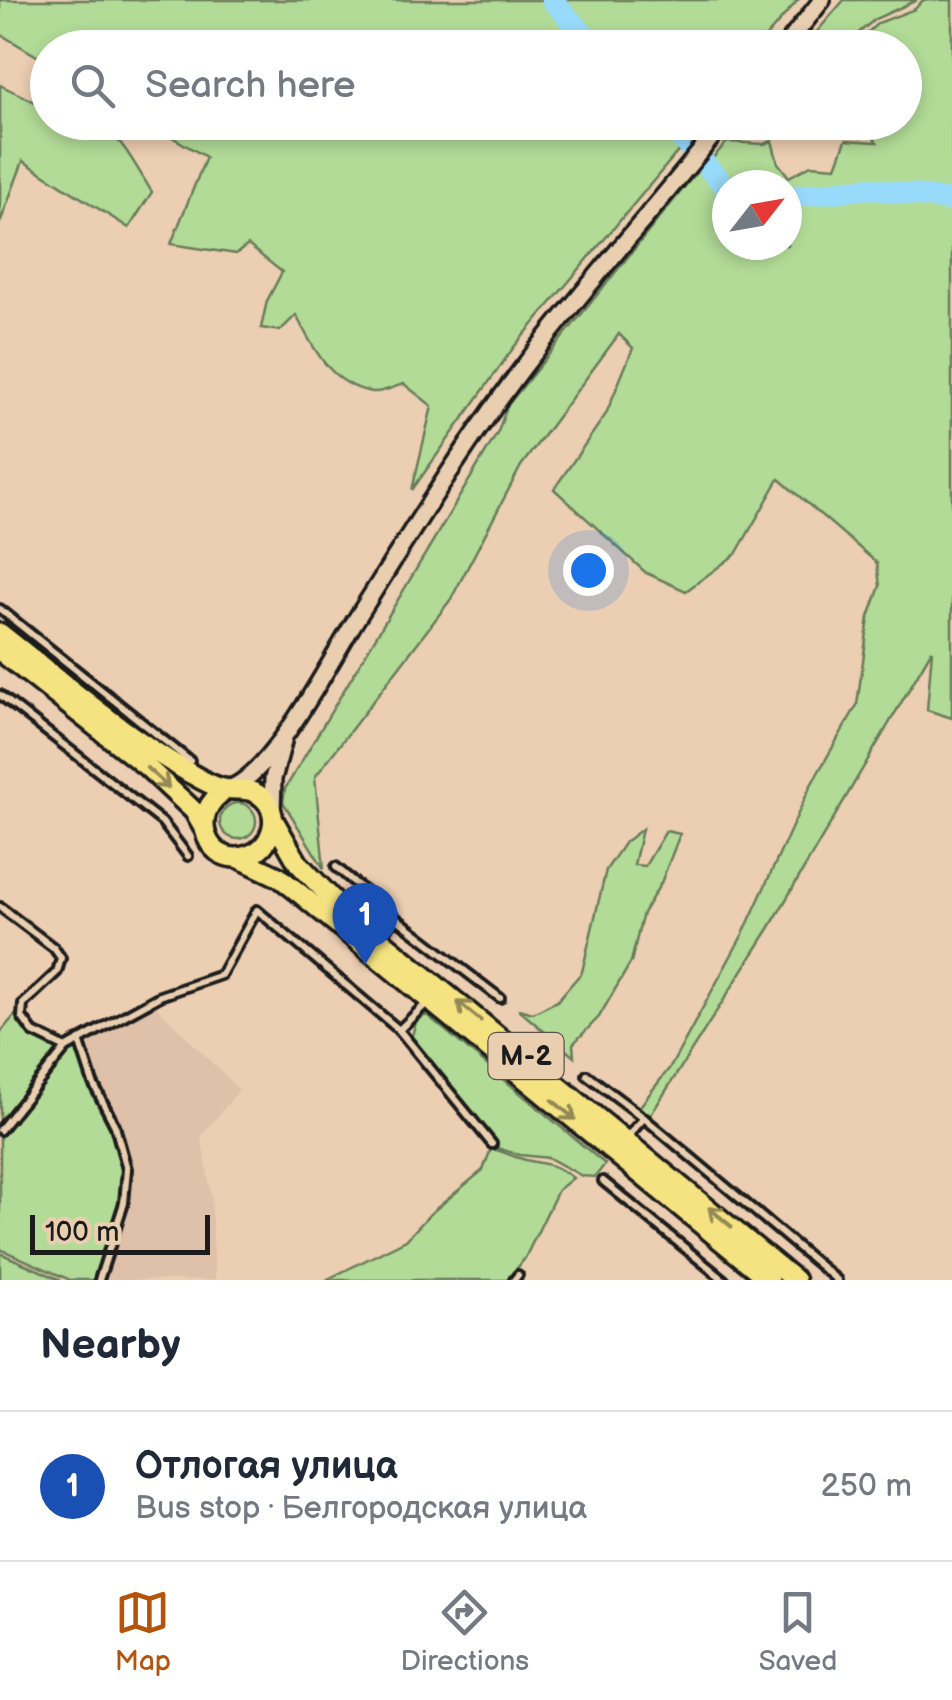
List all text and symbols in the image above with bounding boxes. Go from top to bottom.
search box [30,30,922,140]
icon: search [65,58,120,113]
text: Search here [145,63,356,108]
north arrow [712,170,802,260]
your location [563,545,614,596]
one-way arrow [145,766,170,789]
pin: 1 [332,882,398,965]
one-way arrow [457,1000,483,1022]
road number: М-2 [488,1033,564,1079]
one-way arrow [550,1099,576,1121]
one-way arrow [708,1207,734,1229]
scale bar [30,1210,210,1254]
text: 100 m [45,1216,119,1249]
text: Nearby [40,1320,180,1371]
text: Отлогая улица [135,1444,398,1489]
text: 1 [66,1467,79,1506]
text: 250 m [821,1467,912,1506]
text: Bus stop · Белгородская улица [135,1489,587,1528]
tab: Map [115,1585,171,1678]
tab: Directions [400,1585,529,1678]
tab: Saved [759,1585,837,1678]

